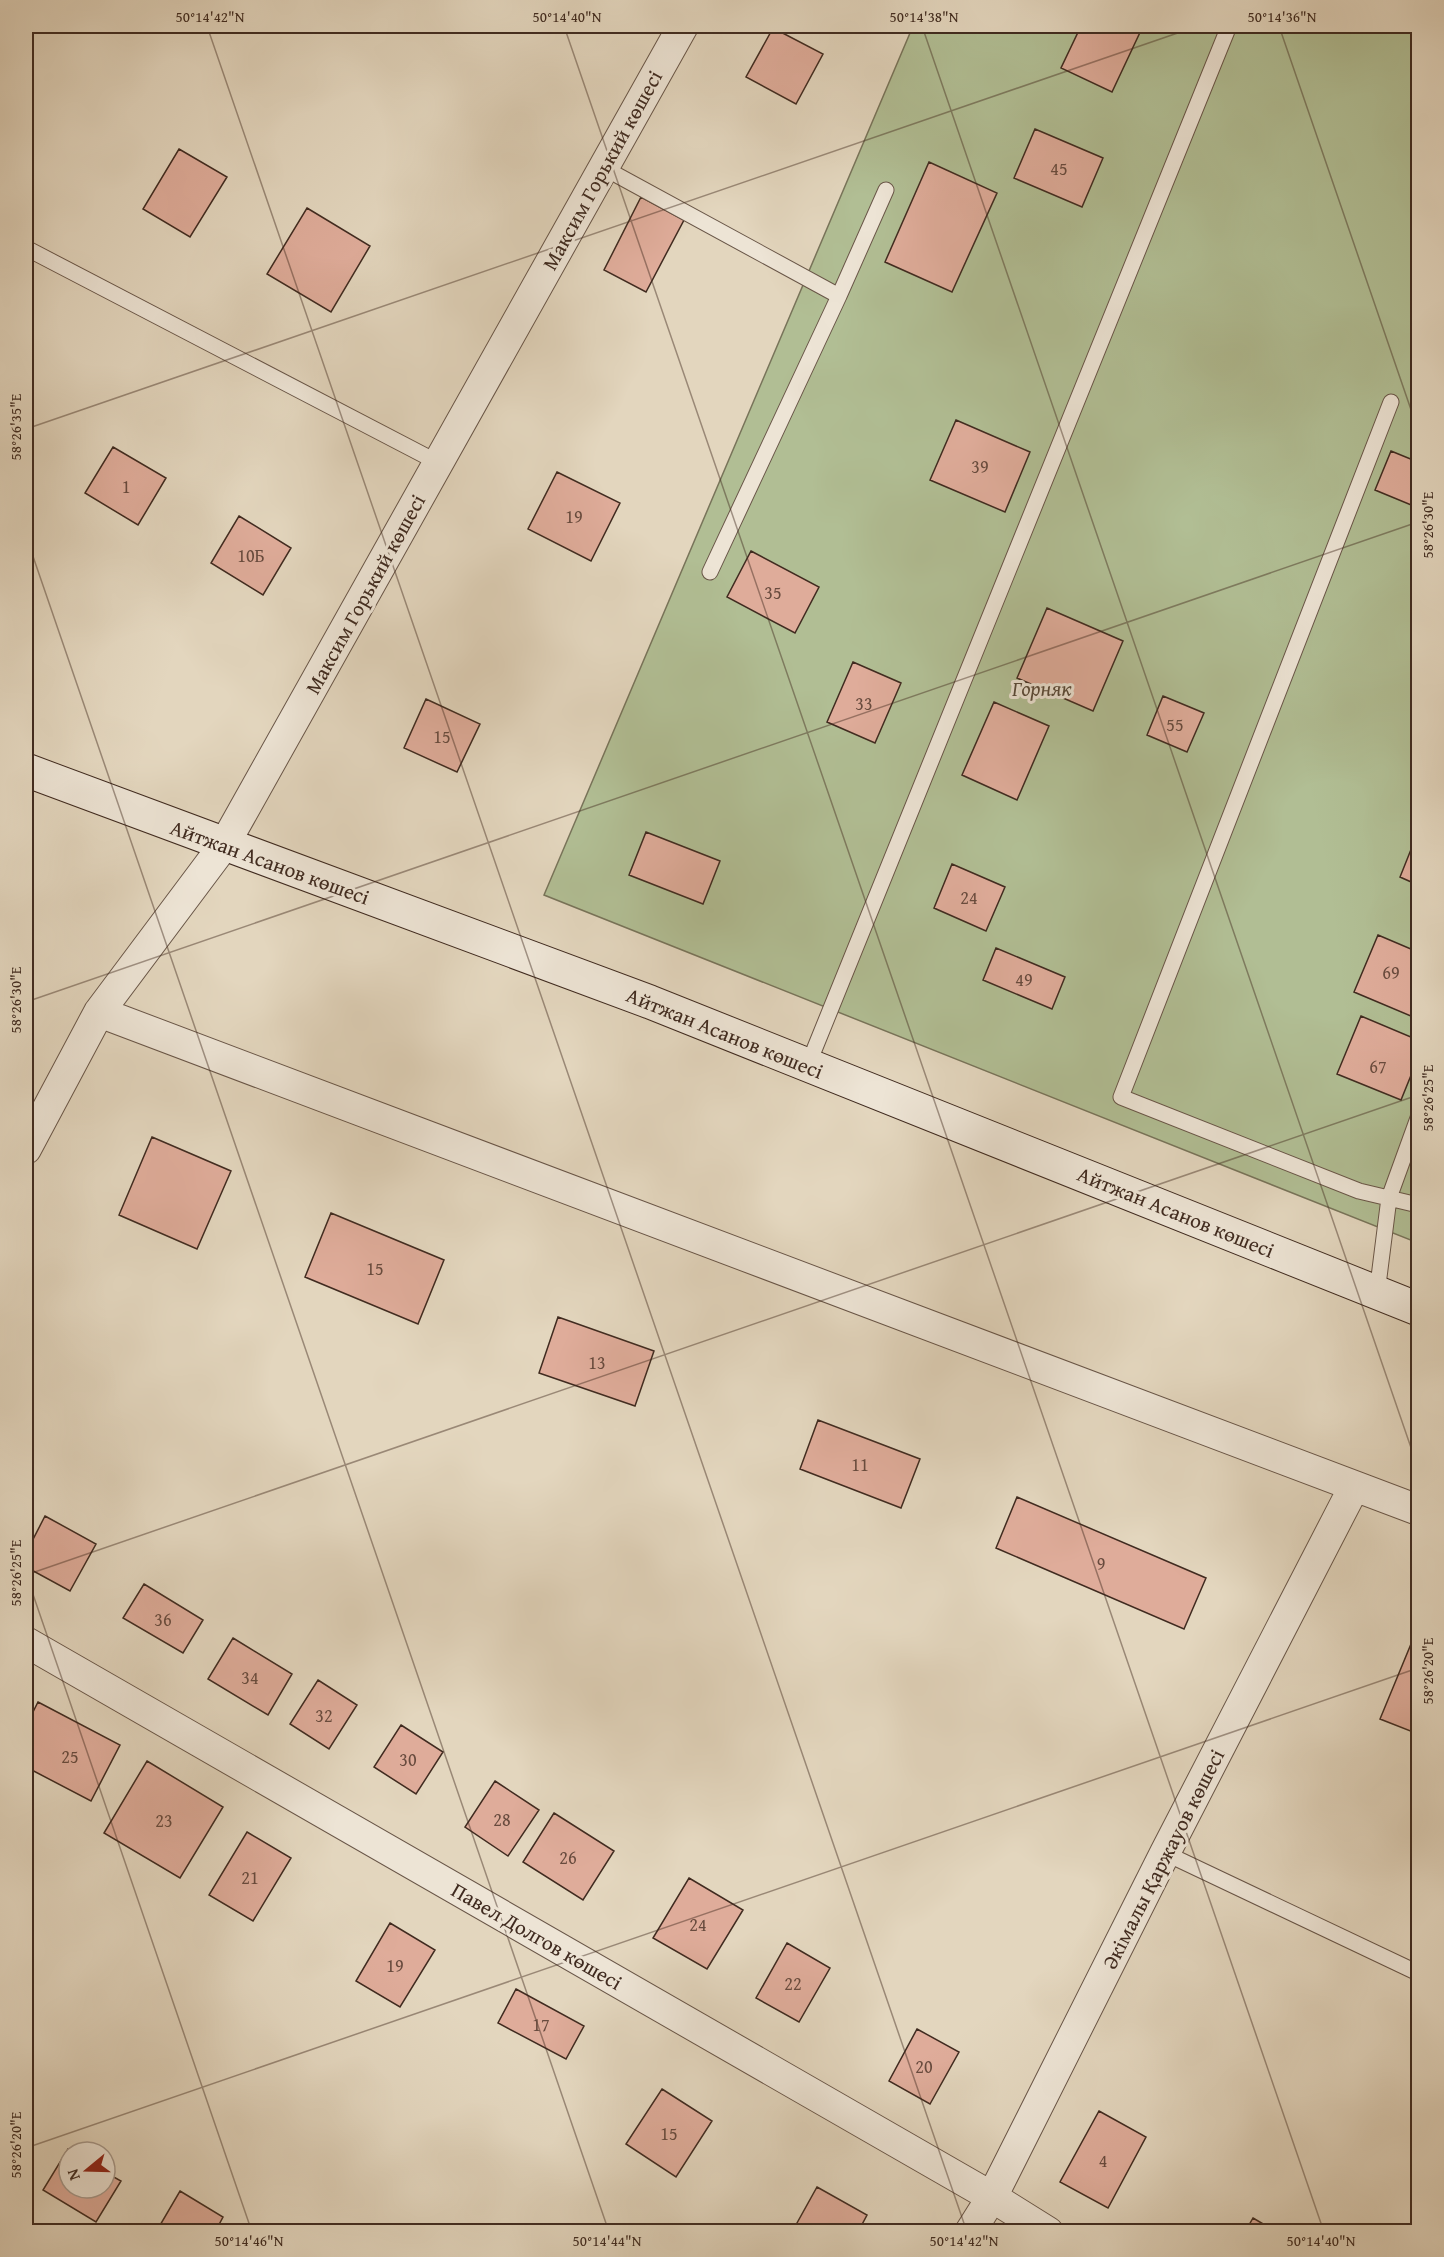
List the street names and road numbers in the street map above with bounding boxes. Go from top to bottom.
street label: Максим Горький көшесі [534,64,670,276]
street label: Максим Горький көшесі [297,488,433,700]
street label: Айтжан Асанов көшесі [166,812,374,913]
street label: Айтжан Асанов көшесі [622,979,828,1087]
street label: Айтжан Асанов көшесі [1073,1158,1279,1266]
street label: Әкімалы Қаржауов көшесі [1094,1743,1232,1974]
street label: Павел Долгов көшесі [446,1874,628,1998]

